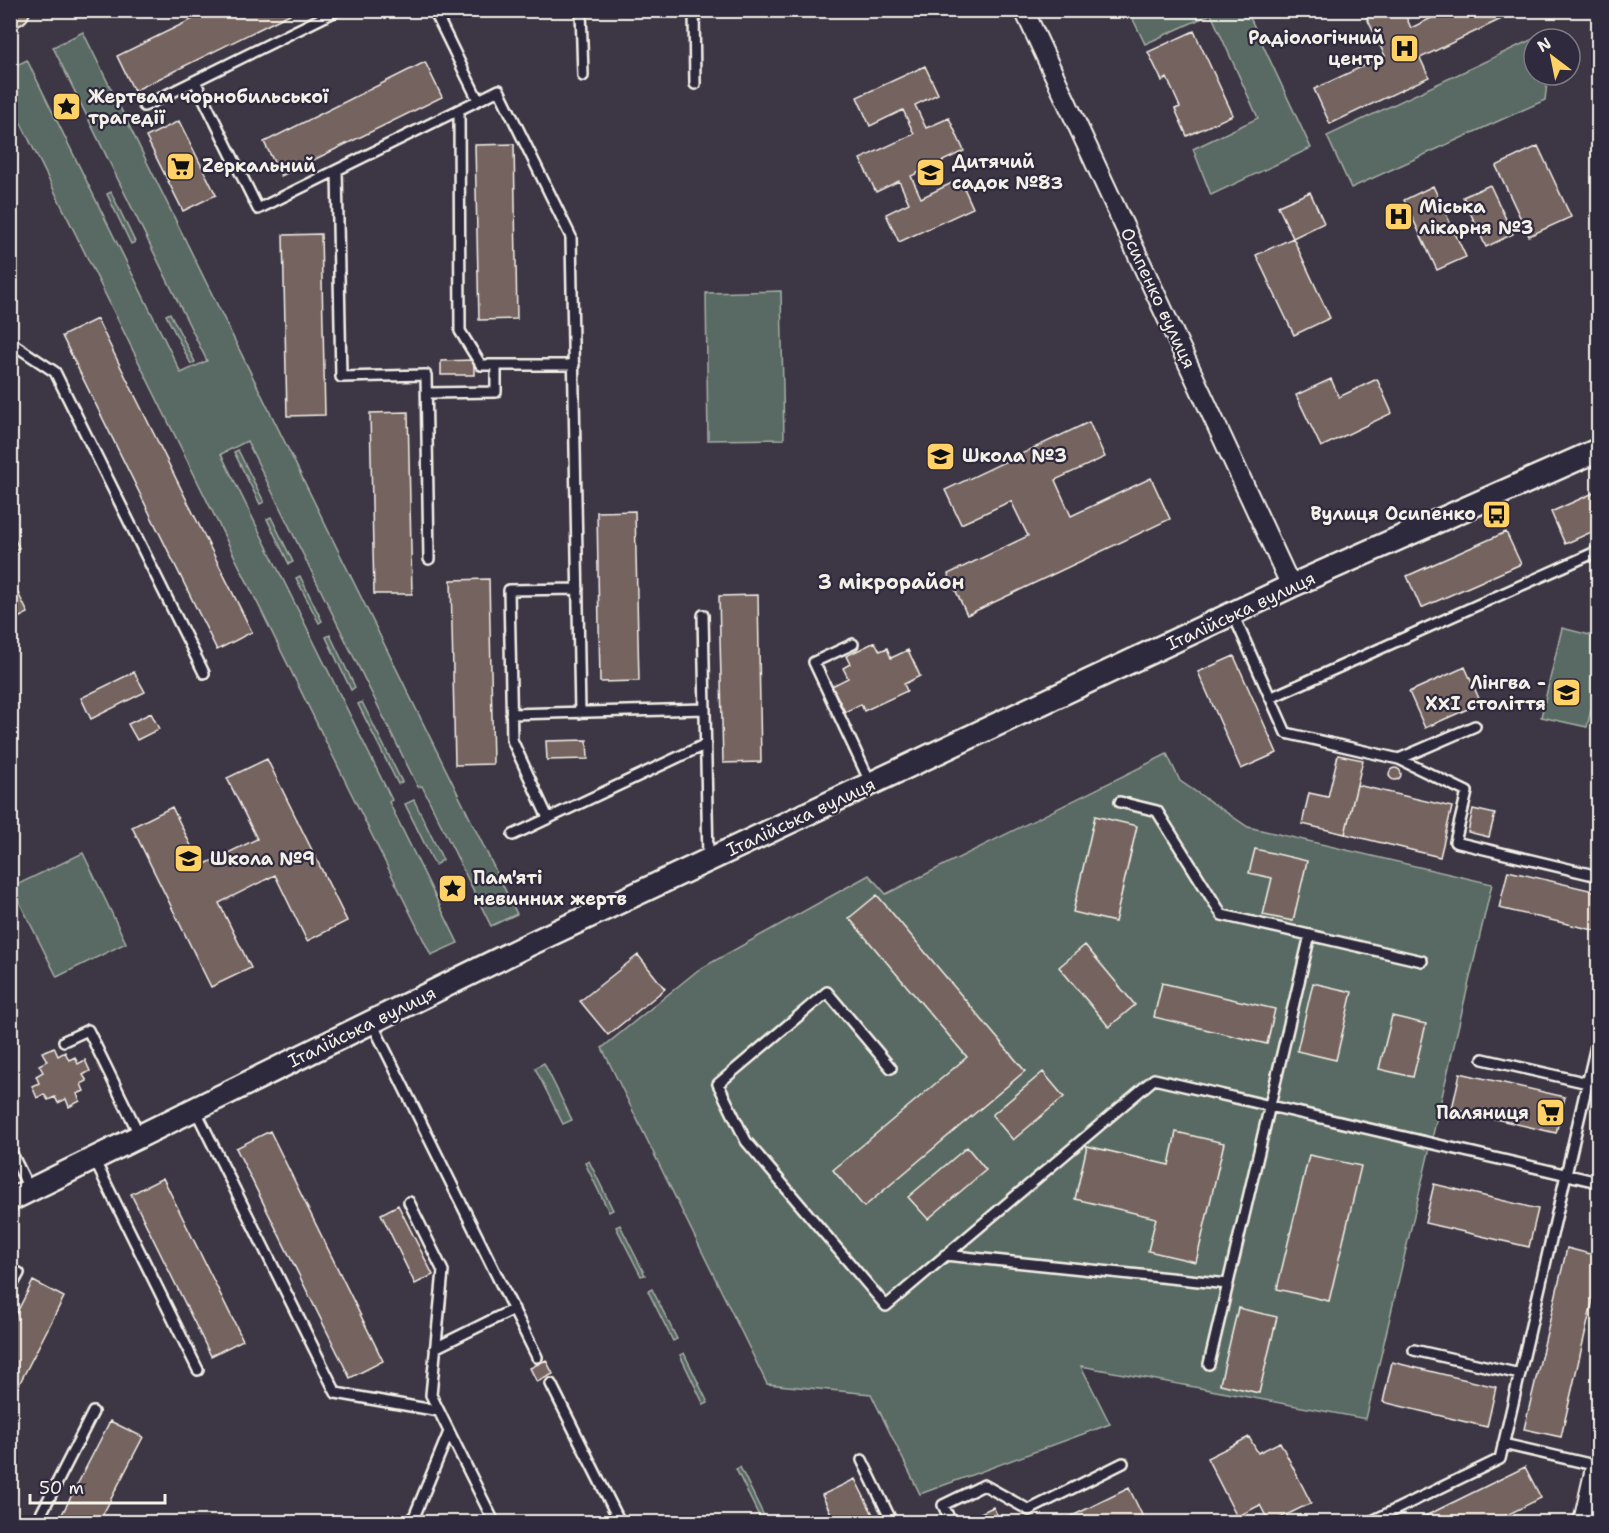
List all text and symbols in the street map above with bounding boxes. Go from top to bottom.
place label: Радіологічний центр [1248,26,1384,71]
north arrow [1522,27,1582,87]
hospital icon: Радіологічний центр [1389,32,1421,64]
text: N [1533,32,1555,57]
place label: Жертвам чорнобильської трагедії [88,85,329,130]
place icon: Жертвам чорнобильської трагедії [51,91,83,123]
supermarket icon: Zеркальний [165,150,197,182]
place label: Дитячий садок №83 [952,150,1063,195]
place label: Zеркальний [202,154,316,178]
school or university icon: Дитячий садок №83 [915,156,947,188]
place label: Міська лікарня №3 [1419,195,1533,240]
hospital icon: Міська лікарня №3 [1382,201,1414,233]
street label: Осипенко вулиця [1115,224,1201,372]
school or university icon: Школа №3 [925,440,957,472]
place label: Школа №3 [962,444,1067,468]
bus stop icon: Вулиця Осипенко [1481,498,1513,530]
place label: Вулиця Осипенко [1310,502,1476,526]
street label: Італійська вулиця [1163,566,1319,656]
district label: 3 мікрорайон [818,569,964,595]
place label: Лінгва - XXI століття [1426,671,1546,716]
school or university icon: Лінгва - XXI століття [1551,677,1583,709]
street label: Італійська вулиця [723,772,879,862]
school or university icon: Школа №9 [173,843,205,875]
place label: Школа №9 [210,847,315,871]
place label: Пам'яті невинних жертв [473,866,627,911]
place icon: Пам'яті невинних жертв [436,872,468,904]
street label: Італійська вулиця [284,981,440,1073]
supermarket icon: Паляниця [1534,1097,1566,1129]
place label: Паляниця [1436,1101,1529,1125]
scale bar [30,1467,165,1505]
text: 50 m [39,1476,84,1500]

